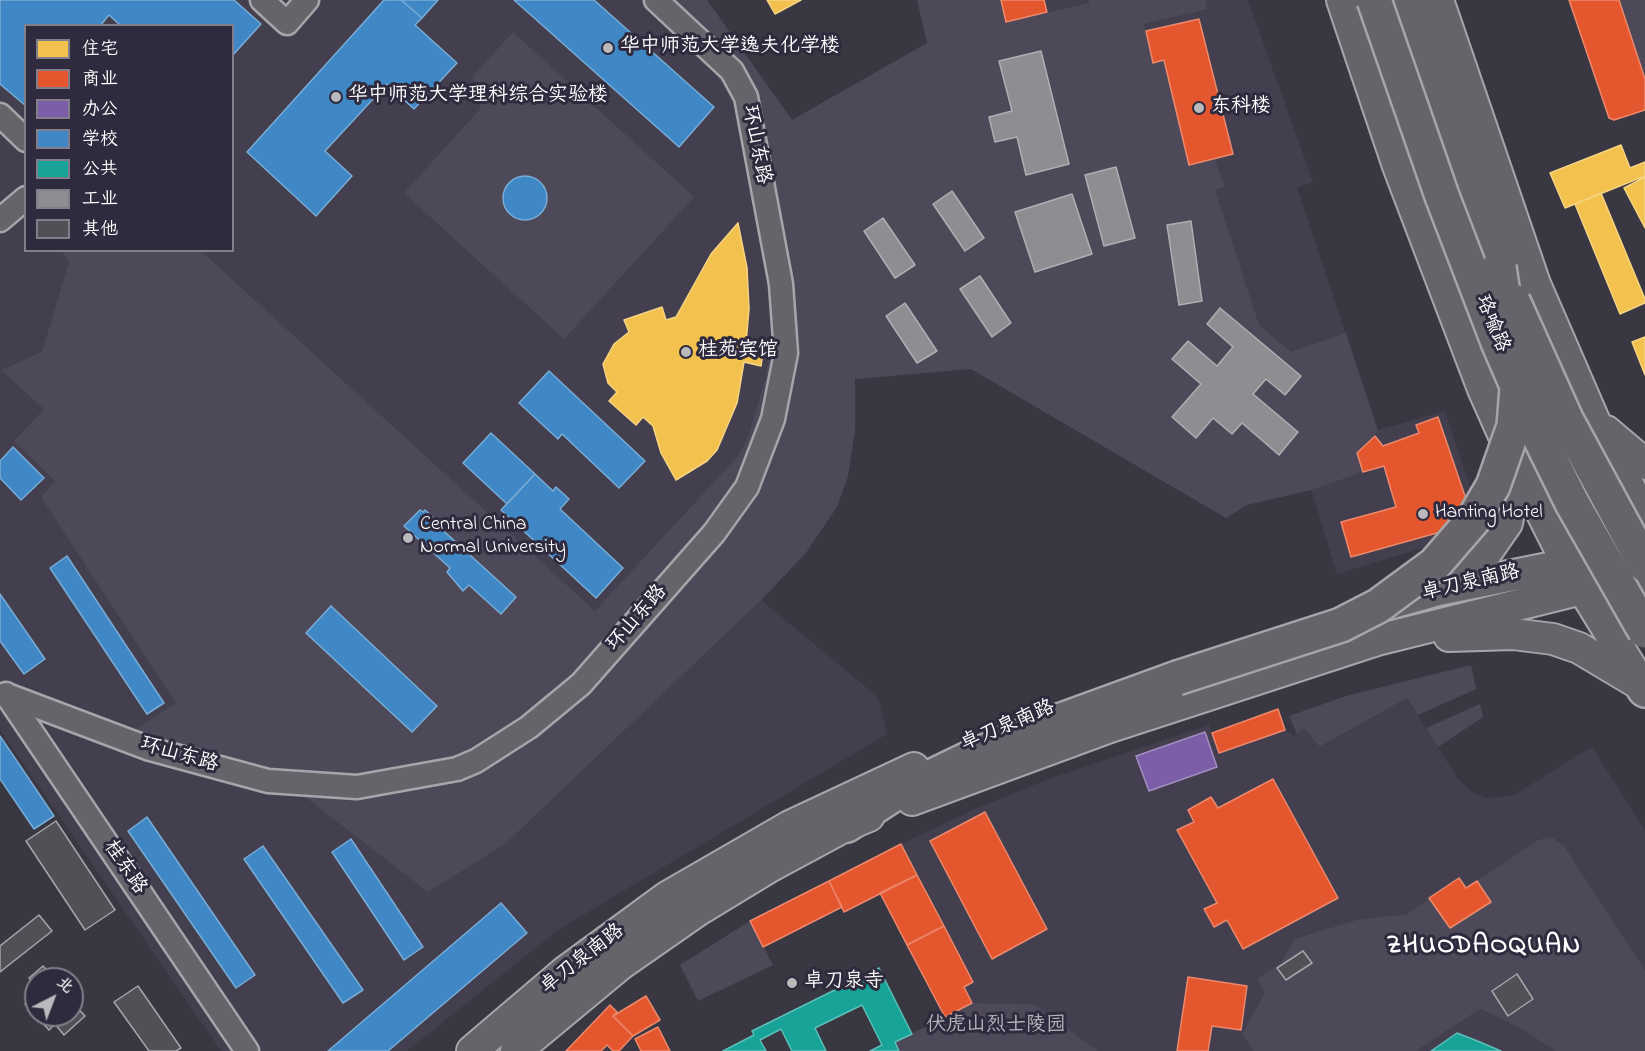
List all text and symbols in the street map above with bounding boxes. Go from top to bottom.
legend [24,24,234,252]
place label: 华中师范大学逸夫化学楼 [620,36,840,60]
text: 住宅 [82,37,118,63]
marker: 华中师范大学逸夫化学楼 [601,41,615,55]
text: 商业 [82,67,118,93]
place label: 华中师范大学理科综合实验楼 [348,85,608,109]
marker: 华中师范大学理科综合实验楼 [329,90,343,104]
place label: 东科楼 [1211,96,1271,120]
text: 办公 [82,97,118,123]
marker: 东科楼 [1192,101,1206,115]
street label: 环山东路 [736,103,774,187]
text: 学校 [82,127,118,153]
text: 公共 [82,157,118,183]
text: 工业 [82,187,118,213]
text: 其他 [82,217,118,243]
street label: 珞喻路 [1469,292,1513,356]
place label: 桂苑宾馆 [698,340,778,364]
marker: 桂苑宾馆 [679,345,693,359]
place label: Hanting Hotel [1435,502,1543,526]
marker: Hanting Hotel [1416,507,1430,521]
place label: Central China Normal University [420,514,566,561]
marker: Central China Normal University [401,531,415,545]
street label: 卓刀泉南路 [1420,561,1522,607]
street label: 环山东路 [603,581,673,657]
street label: 卓刀泉南路 [957,696,1059,758]
street label: 环山东路 [137,733,221,779]
street label: 桂东路 [97,836,151,900]
street label: 卓刀泉南路 [536,920,630,1000]
district label: ZHUODAOQUAN [1386,932,1582,964]
north arrow [24,967,84,1027]
text: 北 [51,971,79,999]
place label: 卓刀泉寺 [804,971,884,995]
marker: 卓刀泉寺 [785,976,799,990]
park label: 伏虎山烈士陵园 [926,1015,1066,1039]

